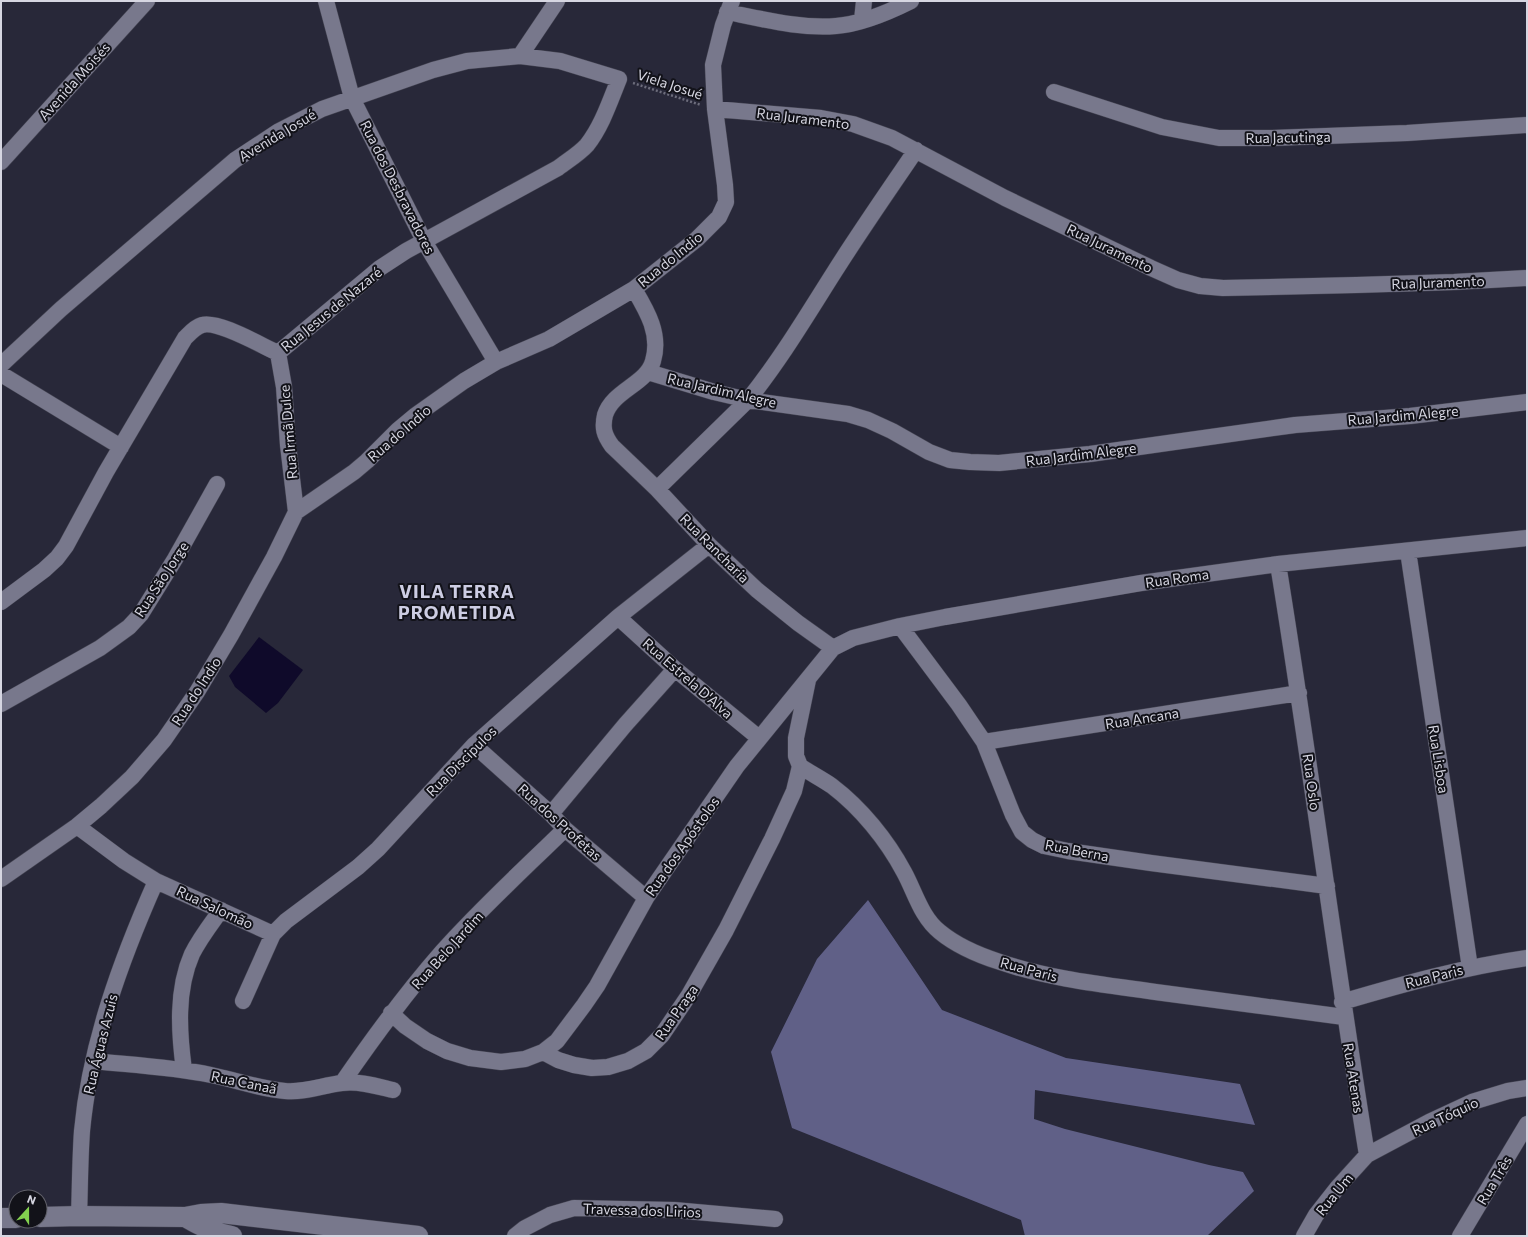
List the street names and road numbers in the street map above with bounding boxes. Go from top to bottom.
street label: Avenida Moisés [35,39,113,123]
street label: Viela Josué [635,65,705,103]
street label: Rua Juramento [756,104,850,132]
street label: Avenida Josué [235,105,319,165]
street label: Rua dos Desbravadores [357,117,439,257]
street label: Rua Jacutinga [1245,128,1331,146]
street label: Rua Juramento [1064,220,1156,276]
street label: Rua do Indio [634,228,706,290]
street label: Rua Jesus de Nazaré [277,263,385,355]
street label: Rua Juramento [1391,272,1485,292]
street label: Rua Jardim Alegre [666,369,778,411]
street label: Rua Irmã Dulce [275,384,301,480]
street label: Rua do Indio [364,401,434,465]
street label: Rua Jardim Alegre [1347,402,1459,428]
street label: Rua Jardim Alegre [1025,439,1137,469]
street label: Rua Rancharia [677,510,753,586]
street label: Rua São Jorge [130,538,192,620]
street label: Rua Roma [1144,565,1210,591]
street label: Rua Estrela D'Alva [640,634,736,722]
street label: Rua do Indio [168,654,224,728]
street label: Rua Ancana [1104,704,1180,732]
street label: Rua Discipulos [422,722,500,800]
street label: Rua Lisboa [1425,724,1453,794]
street label: Rua Oslo [1300,753,1324,811]
street label: Rua dos Profetas [515,780,605,864]
street label: Rua dos Apóstolos [641,793,723,899]
street label: Rua Berna [1044,836,1110,864]
street label: Rua Salomão [174,882,256,932]
street label: Rua Belo Jardim [408,908,486,992]
street label: Rua Paris [998,953,1060,985]
street label: Rua Paris [1403,961,1465,991]
street label: Rua Praga [651,981,701,1043]
street label: Rua Águas Azuis [79,992,121,1096]
street label: Rua Atenas [1340,1042,1368,1114]
street label: Rua Canaã [210,1067,278,1097]
street label: Rua Tóquio [1409,1093,1481,1139]
street label: Rua Três [1473,1152,1515,1208]
street label: Rua Um [1312,1169,1356,1219]
street label: Travessa dos Lirios [583,1199,701,1221]

